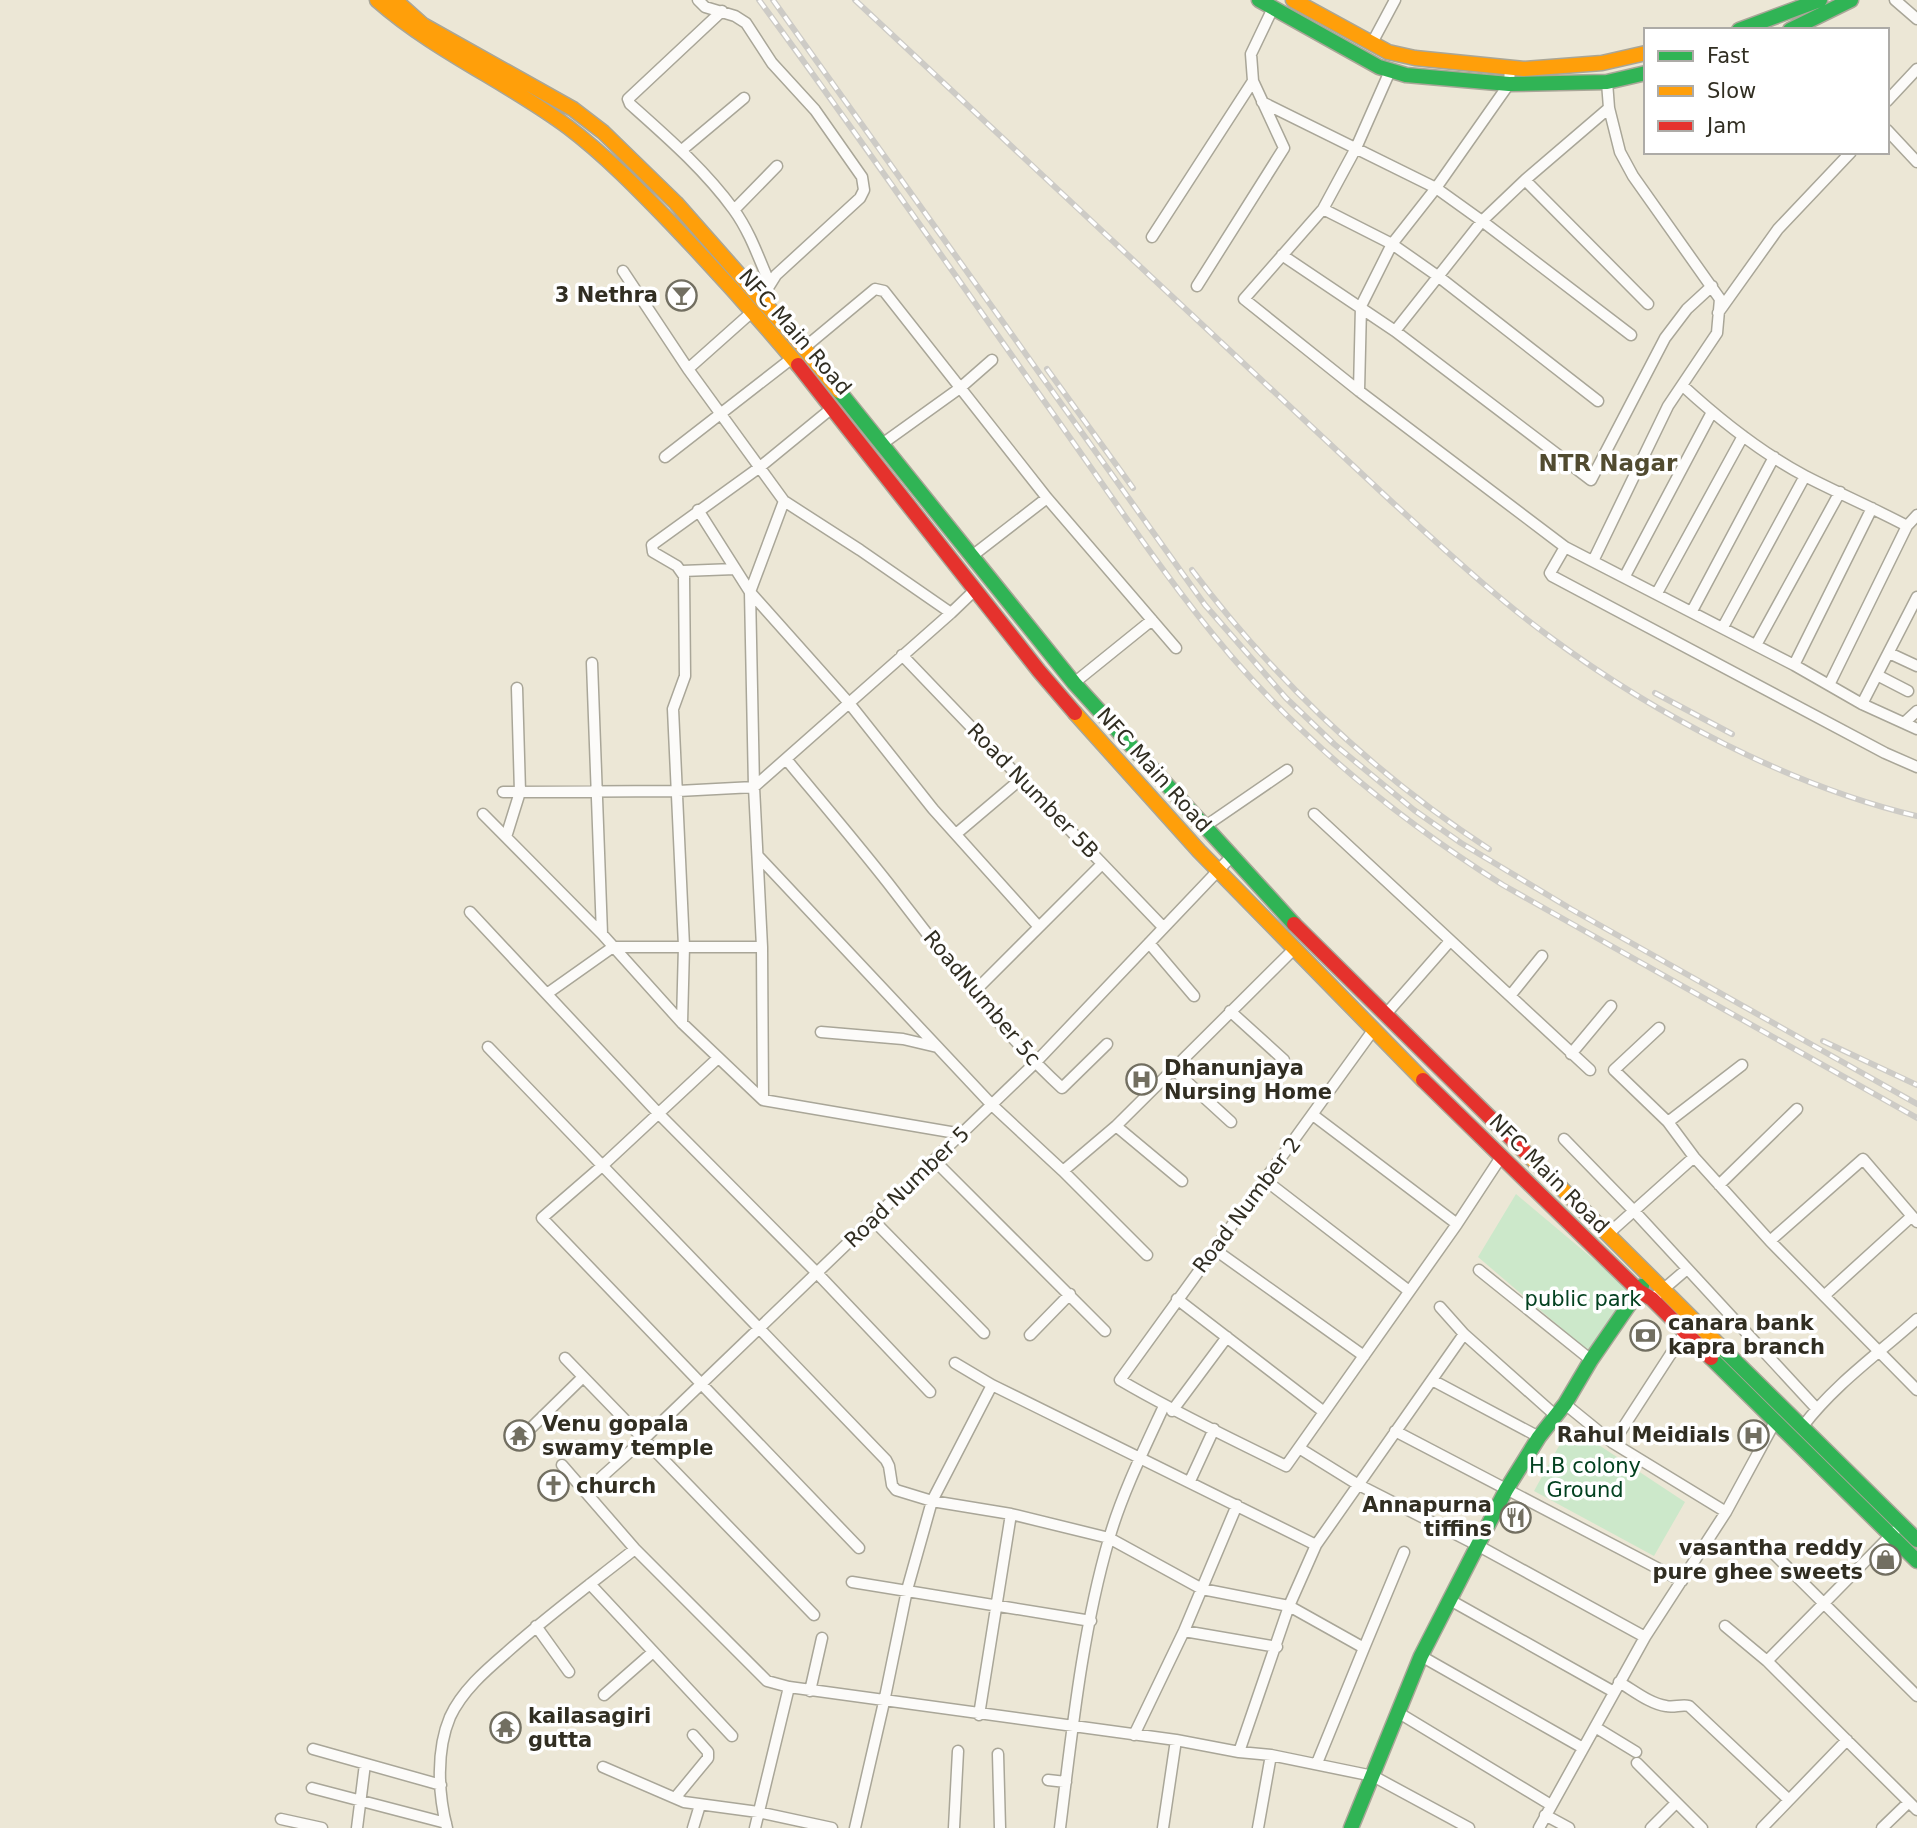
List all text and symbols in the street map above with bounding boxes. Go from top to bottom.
legend [1644,28,1889,154]
text: Fast [1707,44,1749,68]
text: Slow [1707,79,1756,103]
text: Jam [1705,114,1747,138]
street label: NFC Main Road [734,264,856,400]
bar icon: 3 Nethra [664,278,698,312]
place label: 3 Nethra [555,283,658,307]
district label: NTR Nagar [1539,450,1678,476]
street label: NFC Main Road [1092,703,1216,837]
street label: Road Number 5B [962,719,1104,863]
street label: RoadNumber 5c [919,926,1045,1070]
place label: Dhanunjaya Nursing Home [1164,1056,1332,1104]
hospital icon: Dhanunjaya Nursing Home [1124,1063,1158,1097]
street label: NFC Main Road [1484,1109,1614,1239]
street label: Road Number 5 [840,1121,974,1253]
street label: Road Number 2 [1188,1132,1306,1278]
park label: public park [1525,1287,1642,1311]
place label: canara bank kapra branch [1668,1311,1825,1359]
bank icon: canara bank kapra branch [1628,1318,1662,1352]
place label: Venu gopala swamy temple [542,1412,714,1460]
hospital icon: Rahul Meidials [1736,1418,1770,1452]
temple icon: Venu gopala swamy temple [502,1419,536,1453]
place label: Rahul Meidials [1557,1423,1730,1447]
park label: H.B colony Ground [1529,1454,1641,1502]
church icon: church [536,1469,570,1503]
place label: church [576,1474,656,1498]
place label: Annapurna tiffins [1362,1493,1492,1541]
restaurant icon: Annapurna tiffins [1498,1500,1532,1534]
place label: vasantha reddy pure ghee sweets [1652,1536,1863,1584]
shop icon: vasantha reddy pure ghee sweets [1869,1543,1903,1577]
place label: kailasagiri gutta [528,1704,651,1752]
temple icon: kailasagiri gutta [488,1711,522,1745]

